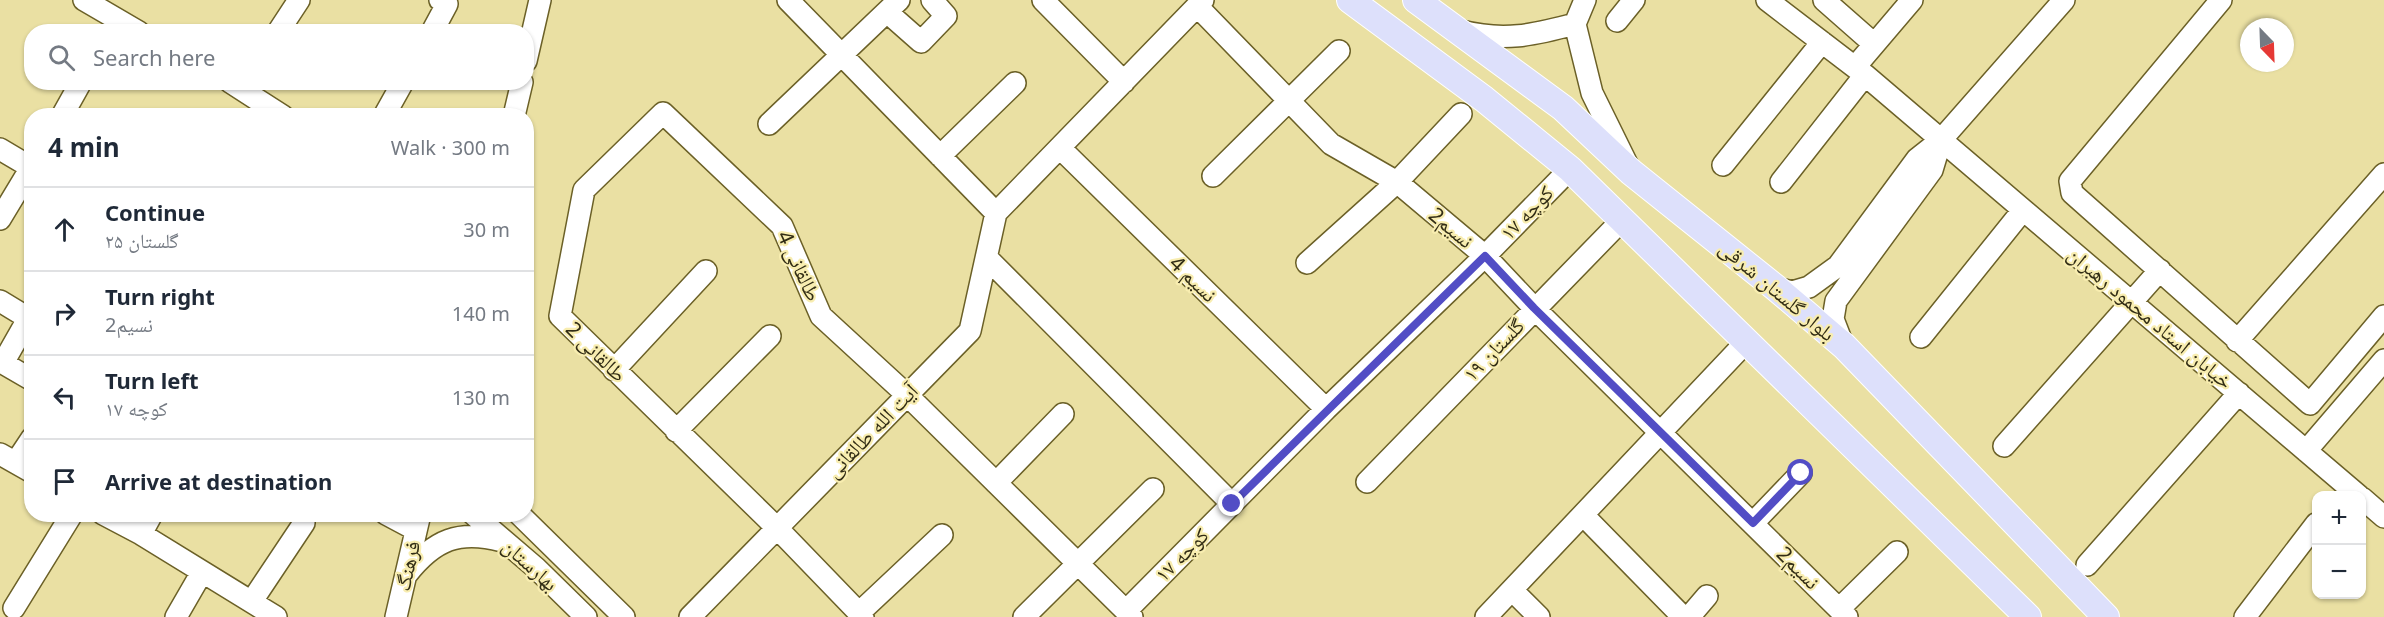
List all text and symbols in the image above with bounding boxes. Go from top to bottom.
north arrow [2240,18,2294,72]
search box [24,24,534,90]
icon: search [45,41,78,74]
text: Search here [93,42,215,72]
text: 4 min [48,129,120,165]
text: Walk · 300 m [391,134,510,161]
street label: کوچه ۱۷ [1493,179,1559,246]
text: Continue [105,197,205,227]
street label: نسیم2 [1423,200,1480,255]
icon: ahead [48,213,81,246]
text: 30 m [463,216,510,243]
street label: طالقانی 4 [771,226,828,305]
text: گلستان ۲۵ [105,227,179,254]
street label: بلوار گلستان شرقی [1714,233,1842,347]
street label: خیابان استاد محمود رهبران [2062,240,2239,395]
street label: نسیم 4 [1163,249,1223,308]
text: Turn right [105,281,215,311]
icon: right [48,297,81,330]
text: 140 m [452,300,510,327]
text: نسیم2 [105,311,153,338]
street label: گلستان ۱۹ [1456,312,1530,387]
street label: طالقانی 2 [560,315,633,388]
text: Turn left [105,365,199,395]
street label: آیت الله طالقانی [819,376,924,484]
icon: left [48,381,81,414]
text: 130 m [452,384,510,411]
text: کوچه ۱۷ [105,395,168,422]
route start [1787,459,1813,485]
icon: arrive [48,465,81,498]
text: Arrive at destination [105,466,332,496]
route end [1218,490,1244,516]
map controls [2312,491,2366,599]
button: + [2312,491,2366,545]
street label: کوچه ۱۷ [1148,521,1215,587]
street label: بهارستان [497,532,565,597]
street label: فرهنگ [388,538,426,593]
street label: نسیم2 [1770,540,1826,596]
button: − [2312,545,2366,599]

